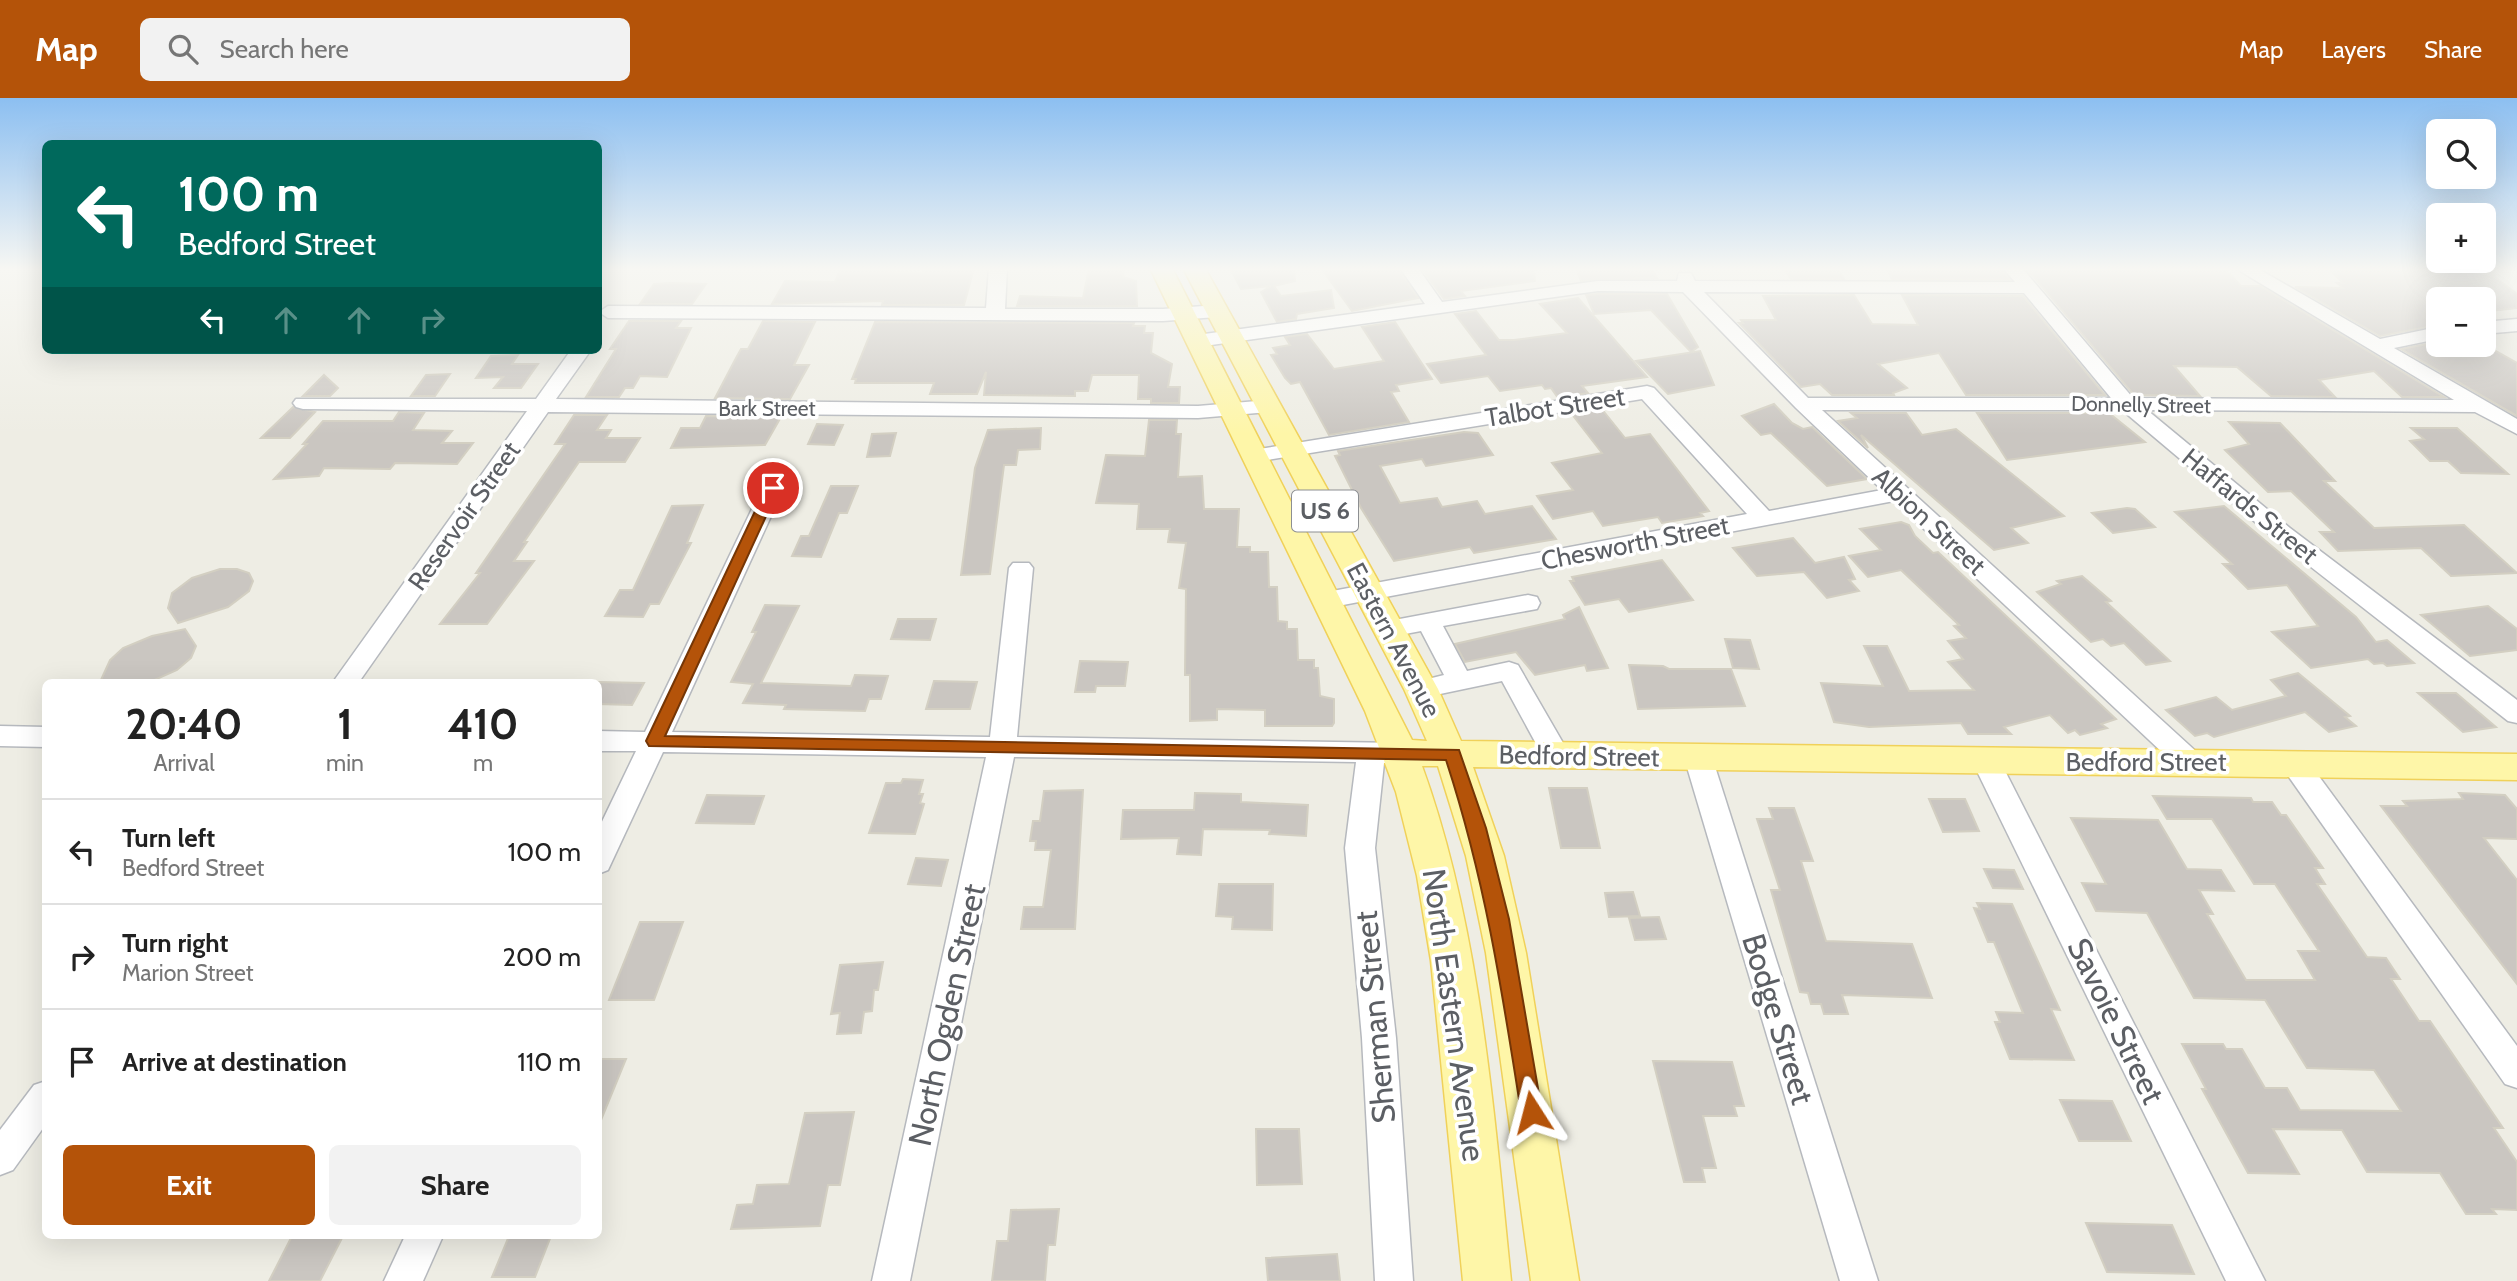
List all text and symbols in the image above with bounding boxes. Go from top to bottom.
search box [140,18,630,81]
text: Map [35,29,98,69]
icon: search [164,30,202,68]
text: Search here [220,33,349,65]
text: Map [2239,35,2283,64]
text: Layers [2321,35,2386,64]
text: Share [2424,35,2482,64]
map controls [2426,119,2496,357]
button: search [2426,119,2496,189]
text: 100 m [178,164,319,223]
icon: left [63,168,154,259]
button: + [2426,203,2496,273]
text: Bedford Street [178,224,376,263]
button: − [2426,287,2496,357]
icon: left [194,301,232,339]
icon: ahead [267,301,305,339]
icon: ahead [340,301,378,339]
icon: right [413,301,451,339]
street label: Talbot Street [1483,380,1627,434]
street label: Donnelly Street [2071,391,2211,418]
street label: Bark Street [718,396,816,421]
street label: Reservoir Street [401,435,527,596]
street label: Haffards Street [2176,441,2325,571]
pin [743,458,803,518]
street label: Albion Street [1866,460,1993,582]
icon: arrive [754,469,792,507]
road number: US 6 [1292,490,1358,532]
street label: Chesworth Street [1538,509,1732,577]
street label: Eastern Avenue [1340,557,1448,723]
text: 20:40 [126,698,243,750]
text: 1 [337,698,353,750]
text: 410 [448,698,518,750]
street label: Bedford Street [1498,739,1660,773]
street label: Bedford Street [2066,746,2227,778]
text: Arrival [153,749,215,777]
text: min [326,749,364,777]
text: m [473,749,493,777]
text: Turn left [122,822,215,854]
icon: left [63,833,101,871]
text: 100 m [508,836,581,868]
text: Bedford Street [122,854,264,882]
street label: North Eastern Avenue [1415,866,1494,1164]
street label: North Ogden Street [900,880,993,1150]
street label: Sherman Street [1346,909,1403,1125]
text: Turn right [122,927,228,959]
street label: Bodge Street [1734,929,1823,1109]
street label: Savoie Street [2060,932,2173,1110]
icon: right [63,938,101,976]
text: 200 m [502,941,581,973]
text: Marion Street [122,959,254,987]
icon: arrive [63,1043,101,1081]
text: Arrive at destination [122,1046,347,1078]
text: 110 m [517,1046,581,1078]
position arrow [1495,1075,1569,1149]
button: Exit [63,1145,315,1225]
button: Share [329,1145,581,1225]

